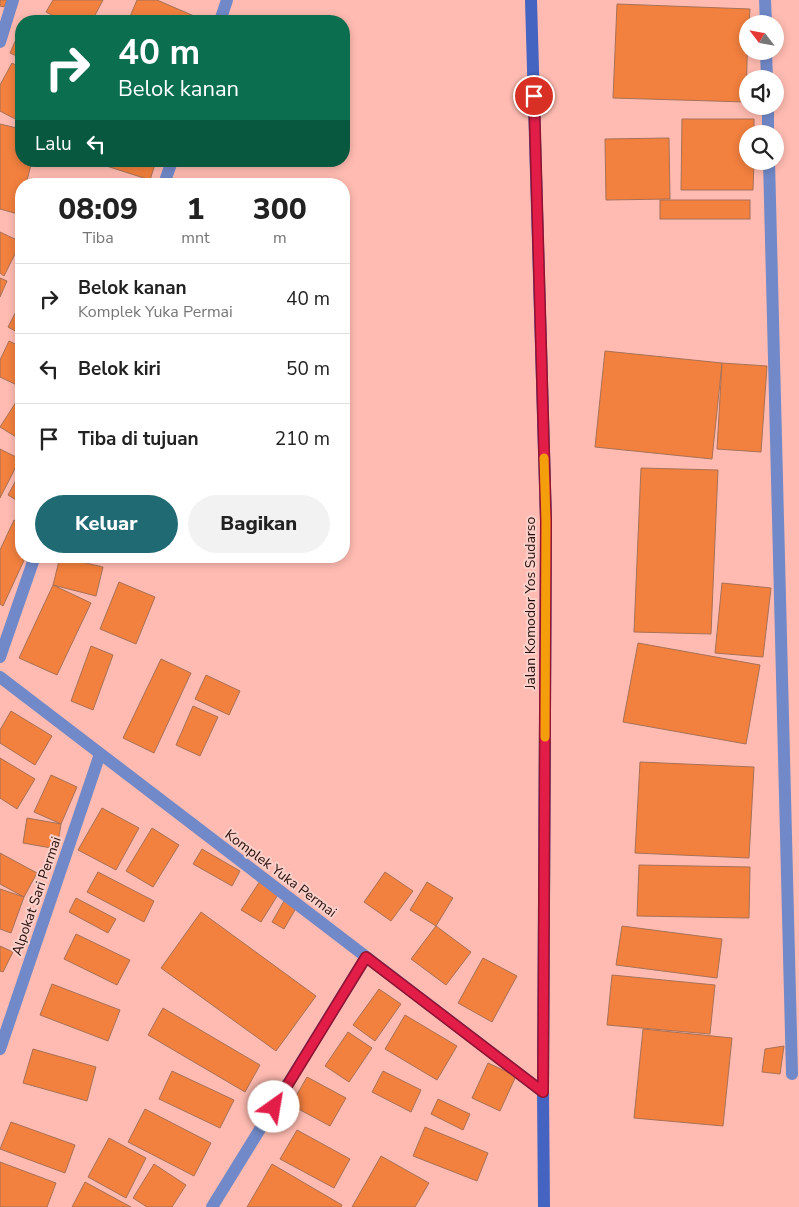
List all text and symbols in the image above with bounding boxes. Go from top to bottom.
north arrow [739,15,784,60]
map controls [739,15,784,170]
text: 40 m [118,29,200,76]
icon: right [35,35,100,100]
button: sound [739,70,784,115]
text: Belok kanan [118,74,239,104]
pin [513,75,555,117]
icon: arrive [520,82,548,110]
button: search [739,125,784,170]
icon: left [82,130,110,158]
text: Lalu [35,131,72,157]
text: 08:09 [58,189,138,230]
text: 1 [186,189,204,230]
text: 300 [253,189,307,230]
text: Tiba [83,227,114,249]
text: mnt [181,227,210,249]
text: m [273,227,287,249]
text: Belok kanan [78,275,187,301]
icon: right [35,285,63,313]
text: 40 m [286,286,330,312]
text: Komplek Yuka Permai [78,301,233,323]
icon: left [35,355,63,383]
text: Belok kiri [78,356,161,382]
text: 50 m [286,356,330,382]
icon: arrive [35,425,63,453]
text: Tiba di tujuan [78,426,199,452]
text: 210 m [275,426,330,452]
button: Keluar [35,495,178,553]
button: Bagikan [188,495,330,553]
street label: Jalan Komodor Yos Sudarso [521,516,540,690]
street label: Komplek Yuka Permai [221,825,340,922]
street label: Alpokat Sari Permai [7,834,66,958]
position arrow [247,1080,299,1132]

